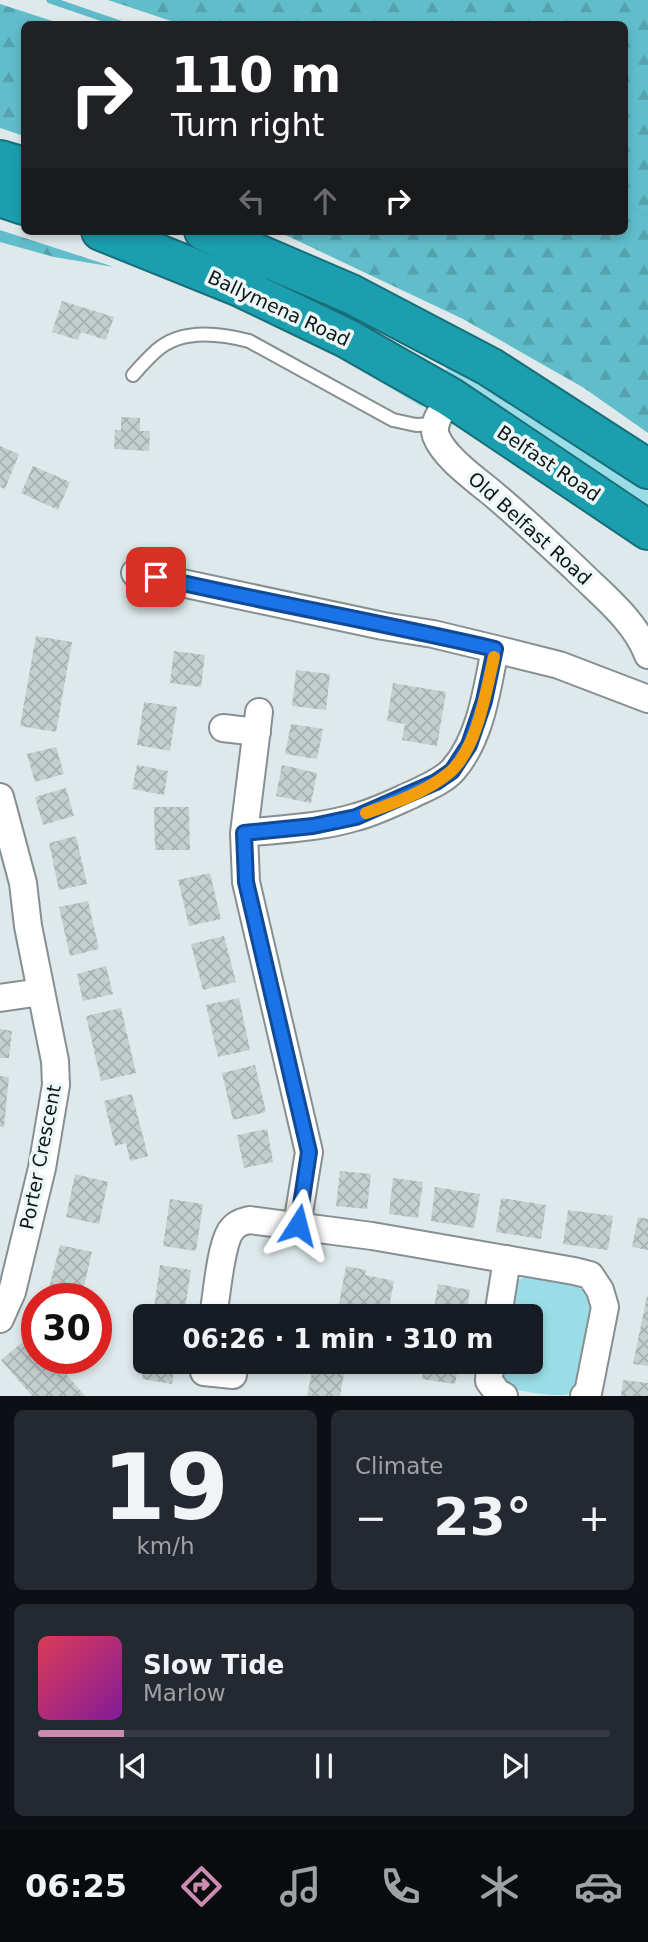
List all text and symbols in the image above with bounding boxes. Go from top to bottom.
text: 110 m [171,47,341,104]
icon: right [56,49,147,140]
text: Turn right [171,106,324,144]
icon: left [233,182,271,220]
icon: ahead [306,182,344,220]
icon: right [379,182,417,220]
street label: Ballymena Road [205,265,353,351]
street label: Belfast Road [493,420,605,506]
street label: Old Belfast Road [464,467,596,589]
pin [126,547,186,607]
icon: arrive [137,558,175,596]
street label: Porter Crescent [15,1083,65,1231]
position arrow [261,1188,335,1262]
speed limit sign: 30 [21,1283,112,1374]
text: 06:26 · 1 min · 310 m [183,1324,493,1354]
text: 19 [102,1435,229,1540]
text: Climate [355,1453,444,1479]
text: 23° [433,1487,532,1547]
text: − [355,1496,387,1540]
text: + [578,1496,610,1540]
text: km/h [136,1533,195,1559]
text: Slow Tide [143,1650,284,1680]
text: Marlow [143,1680,226,1706]
icon: previous [114,1747,152,1785]
icon: pause [305,1747,343,1785]
icon: next [496,1747,534,1785]
icon: directions [177,1862,226,1911]
icon: music [276,1862,325,1911]
icon: phone [376,1862,425,1911]
icon: climate [475,1862,524,1911]
icon: car [574,1862,623,1911]
text: 06:25 [25,1867,127,1905]

